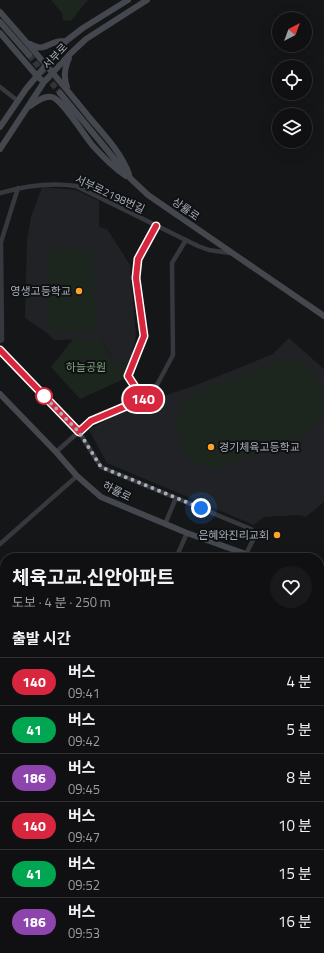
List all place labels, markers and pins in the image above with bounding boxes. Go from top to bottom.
place label: 영생고등학교 [10,283,71,299]
marker: 영생고등학교 [74,286,84,296]
unlabelled marker [35,387,53,405]
place label: 경기체육고등학교 [219,439,300,455]
marker: 경기체육고등학교 [206,442,216,452]
place label: 은혜와진리교회 [198,527,269,543]
marker: 은혜와진리교회 [272,530,282,540]

